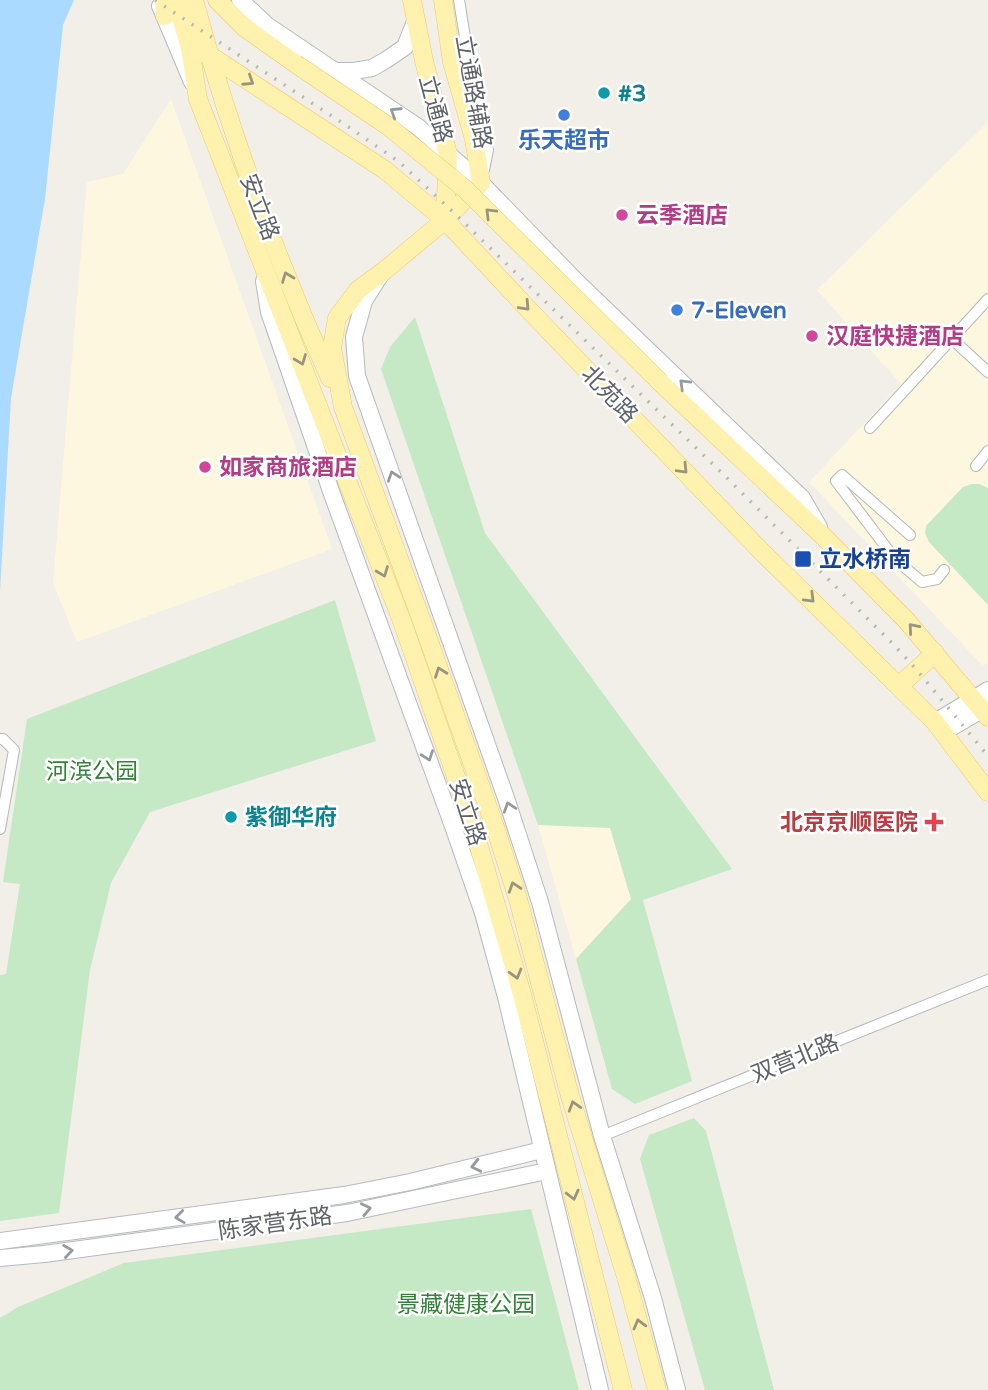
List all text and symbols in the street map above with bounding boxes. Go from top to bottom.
street label: 立通路辅路 [449,33,497,151]
street label: 立通路 [413,72,457,146]
one-way arrow [242,73,255,86]
place label: #3 [618,80,647,108]
marker: #3 [596,85,612,101]
marker: 乐天超市 [556,107,572,123]
one-way arrow [390,108,403,120]
place label: 乐天超市 [518,127,610,155]
street label: 安立路 [234,170,285,245]
place label: 云季酒店 [636,202,728,230]
marker: 云季酒店 [614,207,630,223]
one-way arrow [485,208,498,221]
one-way arrow [281,272,295,284]
place label: 7-Eleven [691,297,787,325]
one-way arrow [516,298,529,311]
marker: 7-Eleven [669,302,685,318]
place label: 汉庭快捷酒店 [826,323,964,351]
marker: 汉庭快捷酒店 [804,328,820,344]
one-way arrow [293,354,307,366]
street label: 北苑路 [575,360,643,429]
one-way arrow [679,380,692,393]
place label: 如家商旅酒店 [219,454,357,482]
marker: 如家商旅酒店 [197,459,213,475]
one-way arrow [674,461,687,474]
one-way arrow [388,471,402,483]
place label: 立水桥南 [819,546,911,574]
marker: 立水桥南 [793,549,813,569]
one-way arrow [375,566,389,578]
one-way arrow [802,590,815,603]
one-way arrow [909,624,921,637]
one-way arrow [434,666,448,678]
one-way arrow [420,750,434,762]
park label: 河滨公园 [46,758,138,786]
street label: 安立路 [443,775,491,849]
one-way arrow [503,801,517,813]
place label: 紫御华府 [245,804,337,832]
marker: 紫御华府 [223,809,239,825]
place label: 北京京顺医院 [780,809,918,837]
marker: 北京京顺医院 [924,812,944,832]
one-way arrow [507,881,522,893]
one-way arrow [508,968,523,980]
street label: 双营北路 [747,1029,843,1089]
one-way arrow [567,1100,582,1112]
one-way arrow [470,1158,482,1172]
one-way arrow [565,1188,579,1200]
street label: 陈家营东路 [216,1202,334,1246]
one-way arrow [360,1203,372,1218]
one-way arrow [174,1209,186,1224]
one-way arrow [62,1243,74,1258]
park label: 景藏健康公园 [397,1291,535,1319]
one-way arrow [633,1318,647,1330]

